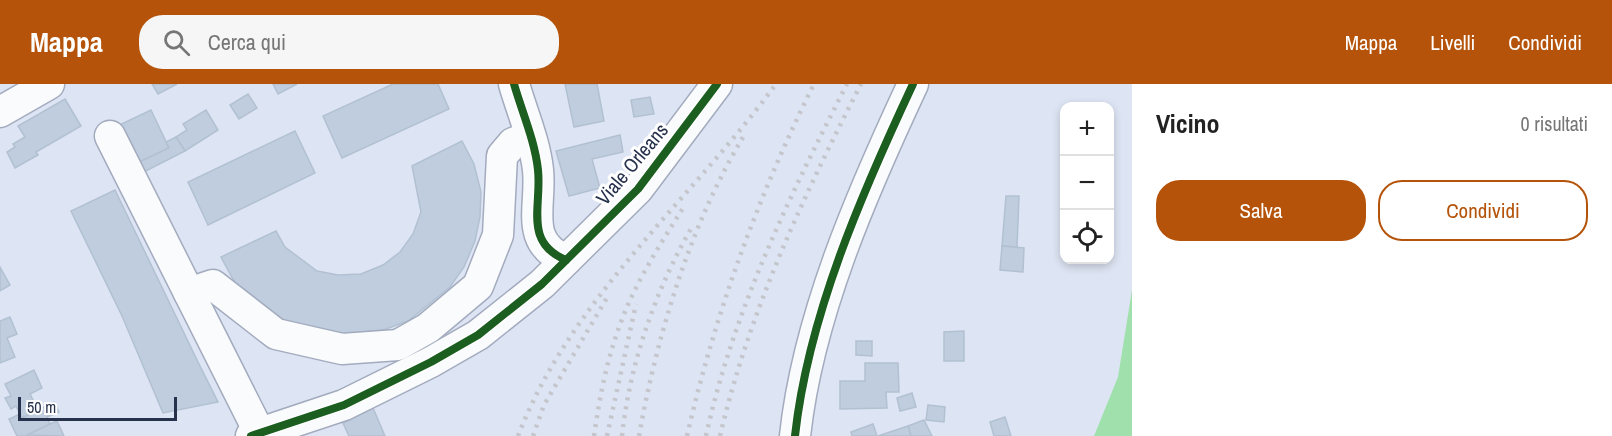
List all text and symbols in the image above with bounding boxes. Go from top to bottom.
search box [139,15,559,69]
text: Mappa [30,23,103,61]
icon: search [160,26,193,59]
text: Cerca qui [208,27,286,57]
text: Mappa [1345,28,1397,57]
text: Livelli [1430,28,1475,57]
text: Condividi [1508,28,1582,57]
map controls [1060,102,1114,264]
button: + [1060,102,1114,156]
text: Vicino [1156,106,1220,141]
text: 0 risultati [1521,110,1588,137]
street label: Viale Orleans [589,117,674,210]
button: − [1060,156,1114,210]
button: Salva [1156,180,1366,241]
button: Condividi [1378,180,1588,241]
button: locate [1060,210,1114,264]
scale bar [18,394,177,422]
text: 50 m [27,396,56,418]

